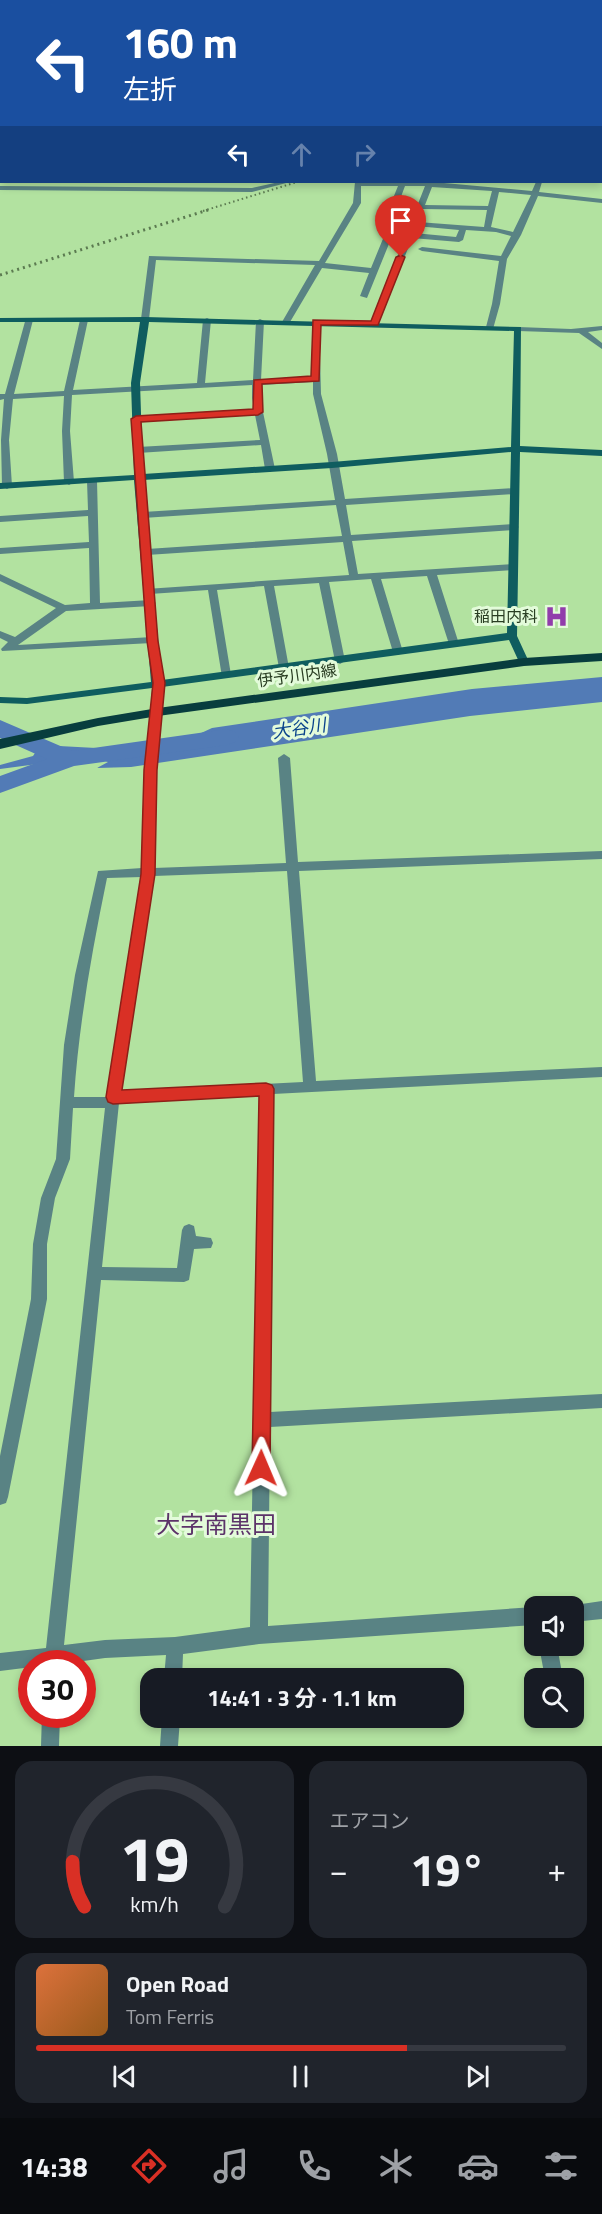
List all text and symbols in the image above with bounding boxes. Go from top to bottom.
text: 160 m [123,10,238,74]
icon: left [24,24,102,102]
text: 左折 [123,68,177,109]
icon: left [222,138,255,171]
icon: ahead [285,138,318,171]
icon: right [348,138,381,171]
pin [375,195,426,257]
icon: arrive [384,204,417,237]
hospital icon: 稲田内科 [543,603,569,629]
place label: 稲田内科 [474,604,538,628]
street label: 伊予川内線 [256,658,338,692]
water label: 大谷川 [270,711,330,745]
position arrow [229,1436,293,1500]
district label: 大字南黒田 [156,1506,276,1542]
map controls [524,1596,584,1728]
button: sound [524,1596,584,1656]
speed limit sign: 30 [18,1650,96,1728]
button: search [524,1668,584,1728]
text: 14:41 · 3 分 · 1.1 km [207,1681,397,1715]
text: エアコン [330,1805,410,1836]
text: 19 [119,1810,189,1905]
text: 19° [410,1835,486,1903]
text: − [330,1845,348,1895]
text: + [548,1845,566,1895]
text: km/h [130,1888,179,1920]
text: Open Road [126,1967,229,2001]
text: Tom Ferris [126,2001,214,2032]
icon: previous [108,2060,141,2093]
icon: pause [284,2060,317,2093]
icon: next [461,2060,494,2093]
icon: directions [128,2145,170,2187]
icon: music [210,2145,252,2187]
icon: phone [293,2145,335,2187]
icon: climate [375,2145,417,2187]
icon: car [457,2145,499,2187]
icon: filters [540,2145,582,2187]
text: 14:38 [20,2146,88,2187]

